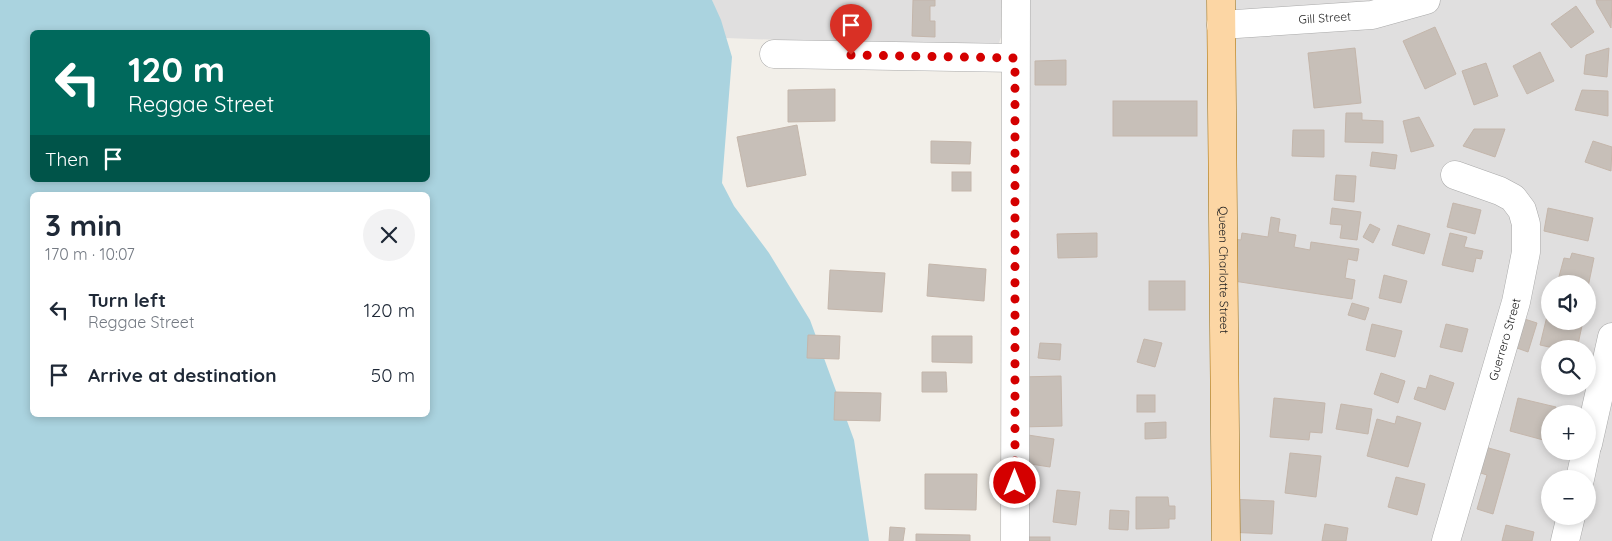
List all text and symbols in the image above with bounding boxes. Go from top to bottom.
pin [830,4,872,55]
street label: Gill Street [1298,8,1351,27]
icon: arrive [837,11,865,39]
text: 120 m [128,47,225,91]
icon: left [45,50,110,115]
text: Reggae Street [128,90,274,118]
icon: arrive [99,145,127,173]
text: Then [45,147,89,171]
text: 3 min [45,206,122,244]
street label: Queen Charlotte Street [1216,206,1232,334]
button: close [363,209,415,261]
text: 170 m · 10:07 [45,244,135,264]
map controls [1541,275,1596,525]
button: sound [1541,275,1596,330]
text: Turn left [88,288,166,312]
icon: left [45,296,73,324]
street label: Guerrero Street [1485,297,1524,382]
text: 120 m [364,298,415,322]
text: Reggae Street [88,312,194,332]
button: search [1541,340,1596,395]
icon: arrive [45,361,73,389]
text: Arrive at destination [88,363,277,387]
text: 50 m [371,363,415,387]
button: + [1541,405,1596,460]
position arrow [988,456,1040,508]
button: − [1541,470,1596,525]

